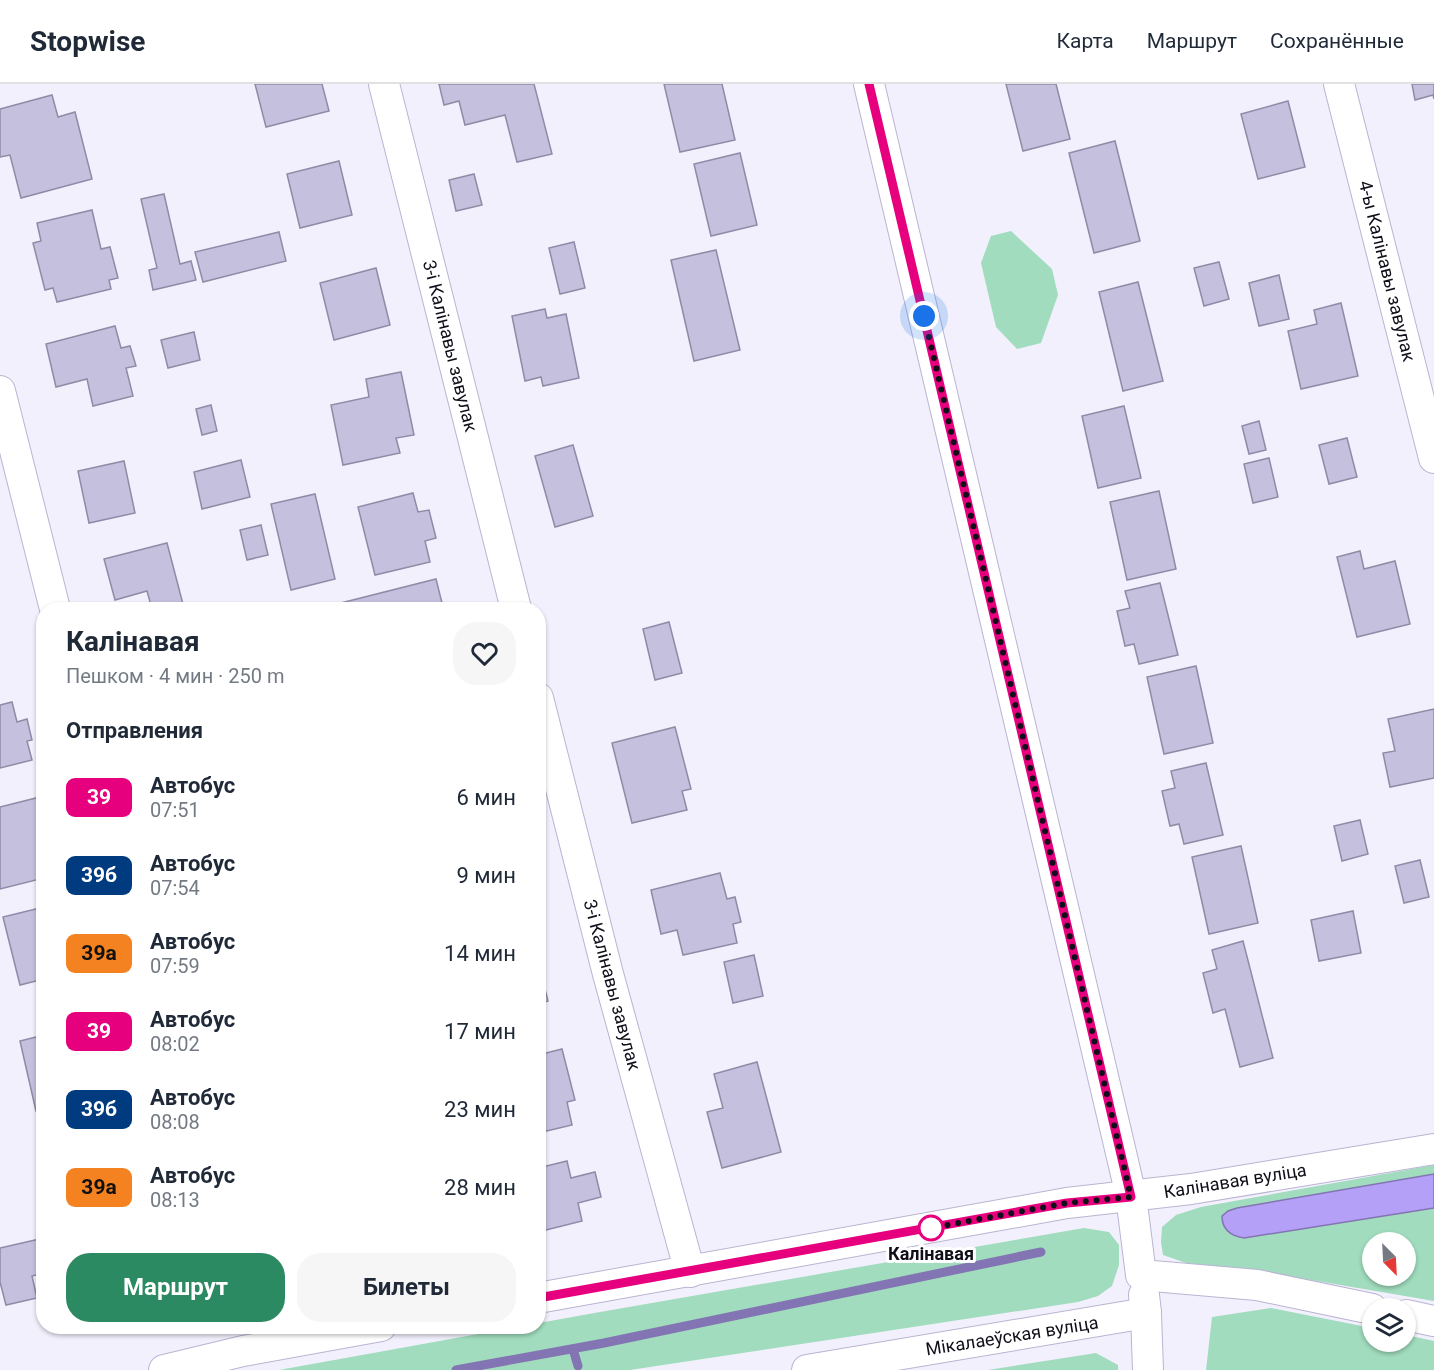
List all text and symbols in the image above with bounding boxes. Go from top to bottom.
text: Stopwise [30,25,145,58]
text: Карта [1057,29,1114,53]
text: Маршрут [1147,29,1237,53]
text: Сохранённые [1270,29,1404,53]
street label: 4-ы Калінавы завулак [1355,178,1420,364]
street label: 3-і Калінавы завулак [419,258,482,434]
your location [909,301,939,331]
button: heart [453,622,516,685]
text: Калінавая [66,625,200,658]
text: Пешком · 4 мин · 250 m [66,664,285,688]
text: Отправления [66,718,203,743]
text: Автобус [150,773,235,798]
text: 39 [87,785,111,809]
text: 6 мин [456,785,516,810]
text: 07:51 [150,798,200,822]
text: Автобус [150,851,235,876]
text: 39б [81,863,117,887]
text: 9 мин [456,863,516,888]
text: 07:54 [150,876,200,900]
street label: 3-і Калінавы завулак [580,897,645,1073]
text: Автобус [150,929,235,954]
text: 39а [81,941,117,965]
text: 14 мин [444,941,516,966]
text: 07:59 [150,954,200,978]
text: Автобус [150,1007,235,1032]
text: 39 [87,1019,111,1043]
text: 17 мин [444,1019,516,1044]
text: 08:02 [150,1032,200,1056]
text: Автобус [150,1085,235,1110]
text: 39б [81,1097,117,1121]
text: 23 мин [444,1097,516,1122]
text: 08:08 [150,1110,200,1134]
street label: Калінавая вуліца [1162,1159,1308,1202]
text: Автобус [150,1163,235,1188]
text: 39а [81,1175,117,1199]
text: 28 мин [444,1175,516,1200]
text: 08:13 [150,1188,200,1212]
marker: Калінавая [918,1215,944,1241]
north arrow [1362,1232,1416,1286]
map controls [1362,1232,1416,1352]
place label: Калінавая [888,1243,974,1264]
button: Маршрут [66,1253,285,1322]
button: Билеты [297,1253,516,1322]
button: layers [1362,1298,1416,1352]
street label: Мікалаеўская вуліца [924,1311,1100,1360]

